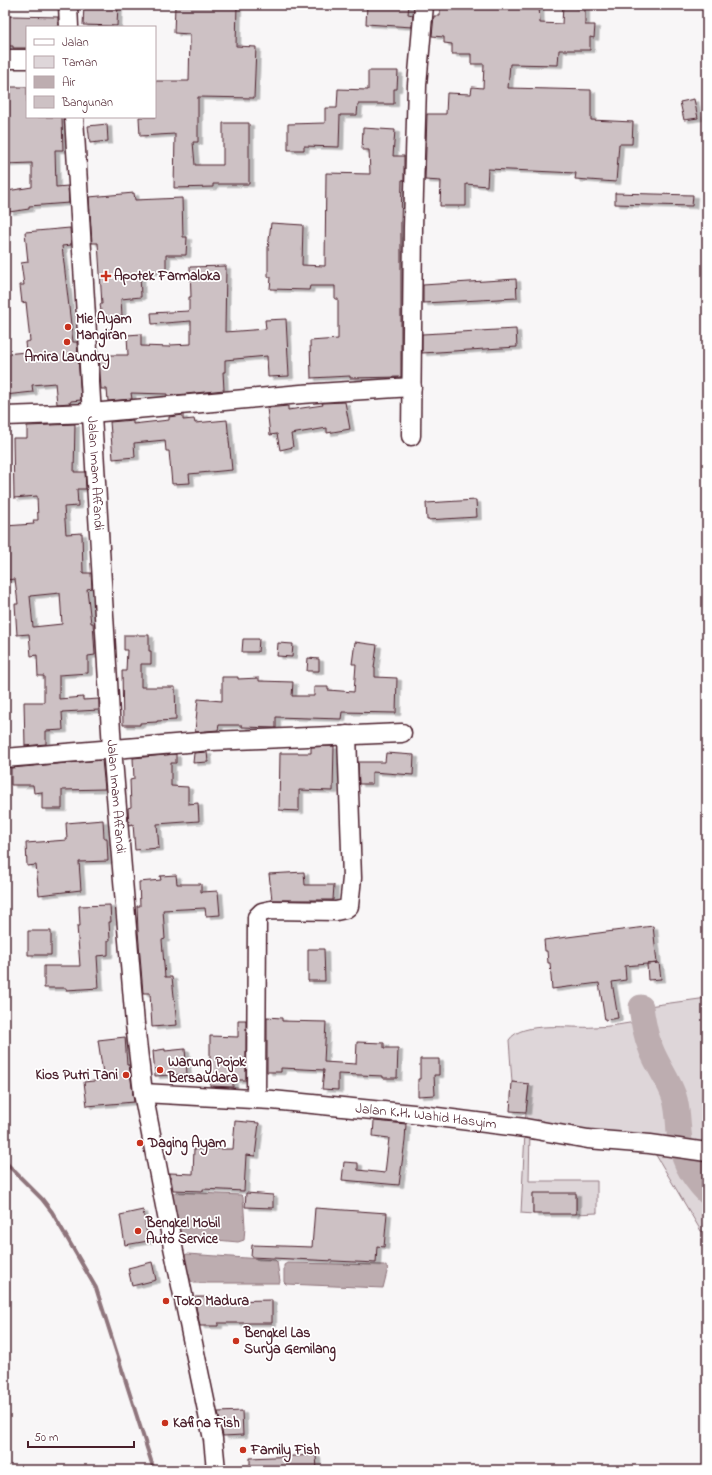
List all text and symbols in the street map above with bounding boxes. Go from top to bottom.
legend [26,26,156,118]
text: Jalan [62,34,89,52]
text: Taman [62,54,97,72]
text: Air [62,74,76,92]
text: Bangunan [61,94,113,113]
place label: Apotek Farmaloka [114,266,221,287]
marker: Apotek Farmaloka [101,271,111,281]
place label: Mie Ayam Mangiran [76,309,132,348]
marker: Mie Ayam Mangiran [63,322,73,332]
marker: Amira Laundry [62,337,72,347]
place label: Amira Laundry [24,347,110,370]
street label: Jalan Imam Affandi [82,416,109,531]
street label: Jalan Imam Affandi [101,739,131,855]
place label: Warung Pojok Bersaudara [167,1052,246,1089]
place label: Kios Putri Tani [35,1065,118,1086]
marker: Warung Pojok Bersaudara [155,1065,165,1075]
marker: Kios Putri Tani [121,1070,131,1080]
street label: Jalan K.H. Wahid Hasyim [354,1098,498,1135]
place label: Daging Ayam [147,1133,226,1156]
marker: Daging Ayam [135,1138,145,1148]
place label: Bengkel Mobil Auto Service [145,1213,221,1250]
marker: Bengkel Mobil Auto Service [133,1226,143,1236]
place label: Toko Madura [174,1291,249,1312]
marker: Toko Madura [161,1296,171,1306]
place label: Bengkel Las Surya Gemilang [243,1323,336,1362]
marker: Bengkel Las Surya Gemilang [231,1336,241,1346]
place label: Kafina Fish [173,1413,240,1434]
marker: Kafina Fish [160,1418,170,1428]
scale bar [28,1423,134,1449]
text: 50 m [34,1429,58,1447]
place label: Family Fish [250,1440,320,1463]
marker: Family Fish [238,1445,248,1455]

